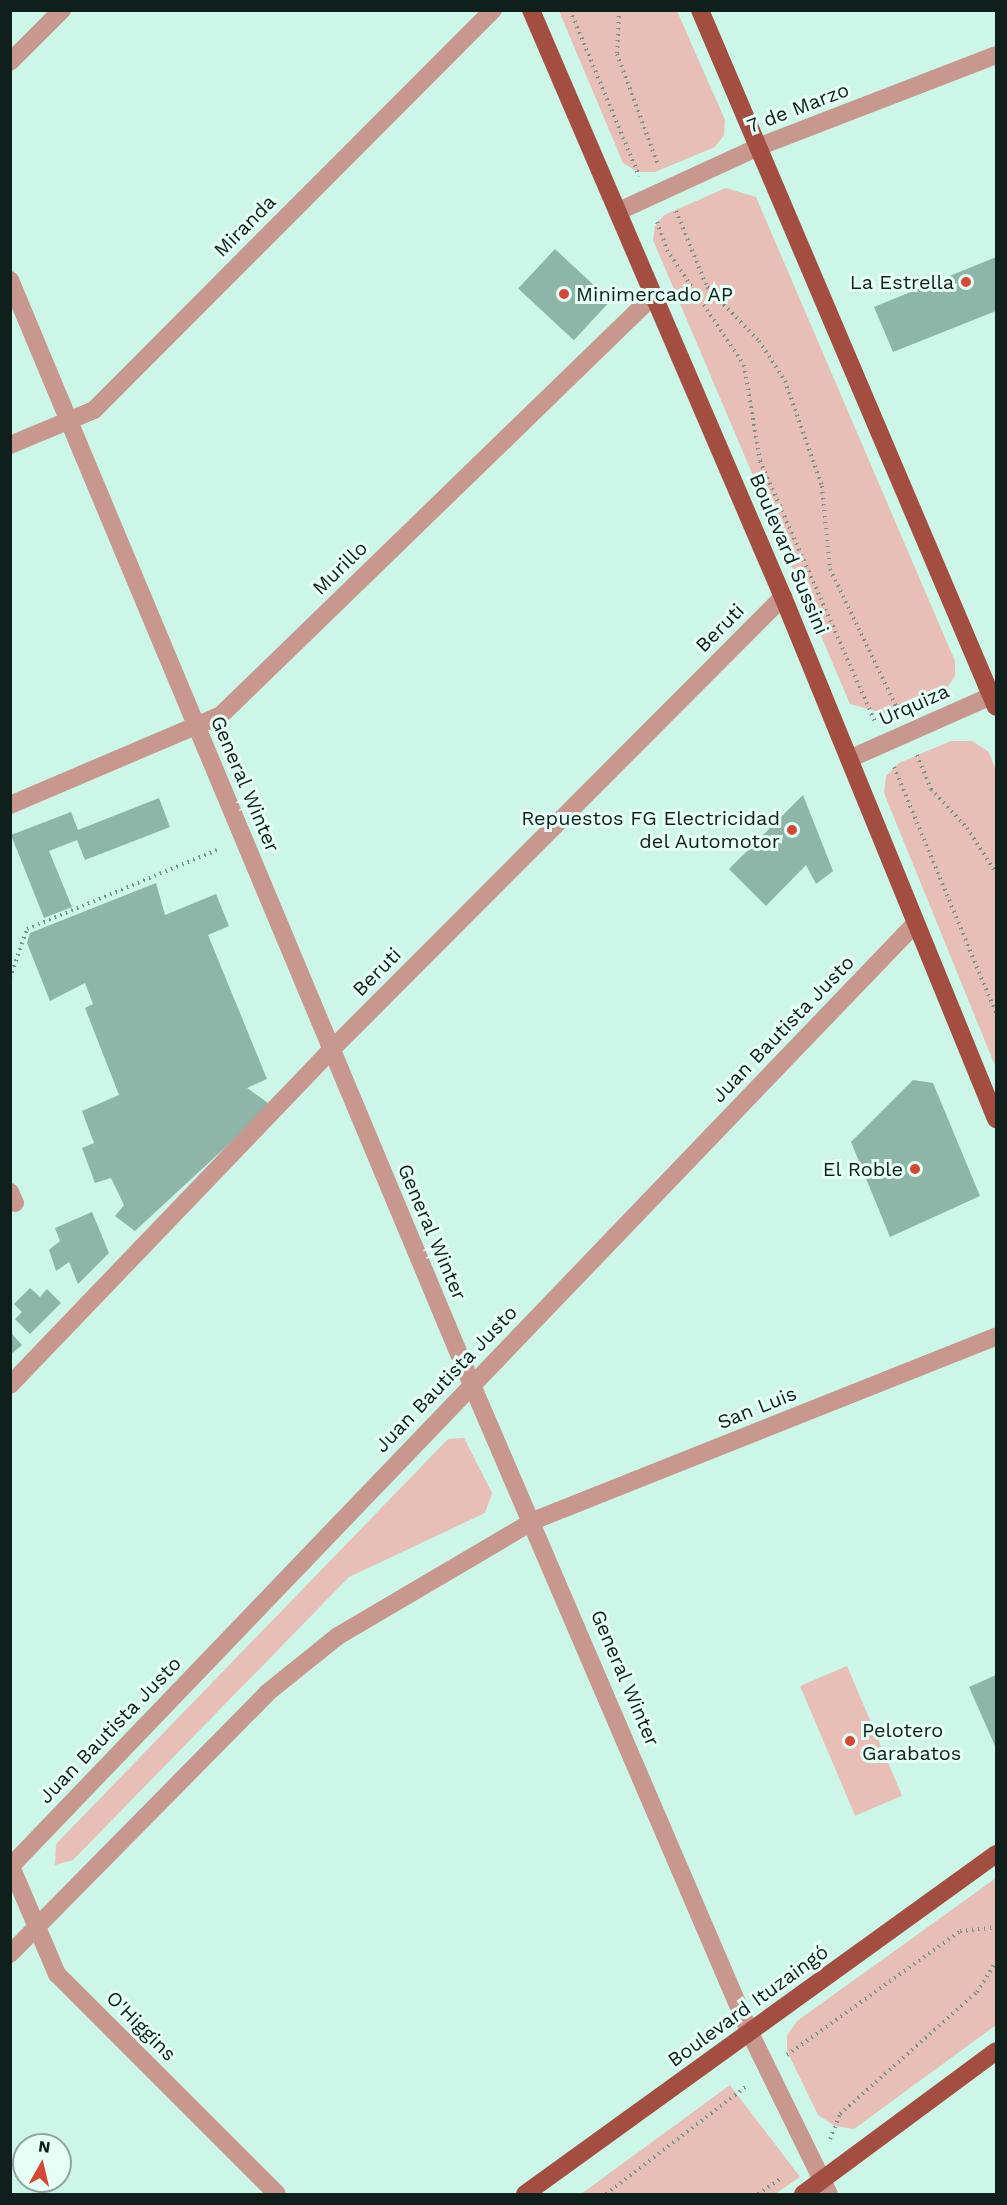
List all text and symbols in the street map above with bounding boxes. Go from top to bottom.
street label: 7 de Marzo [743,77,853,139]
street label: Miranda [209,190,281,262]
place label: La Estrella [849,270,954,294]
marker: La Estrella [959,275,973,289]
place label: Minimercado AP [576,282,734,306]
marker: Minimercado AP [557,287,571,301]
street label: Boulevard Sussini [744,470,834,638]
street label: Murillo [308,536,372,600]
street label: Beruti [691,599,749,657]
street label: Urquiza [875,679,953,731]
street label: General Winter [205,712,285,856]
place label: Repuestos FG Electricidad del Automotor [521,807,780,854]
marker: Repuestos FG Electricidad del Automotor [785,823,799,837]
street label: Beruti [348,943,406,1001]
street label: Juan Bautista Justo [706,950,860,1108]
place label: El Roble [822,1157,903,1181]
street label: General Winter [392,1160,472,1304]
marker: El Roble [908,1162,922,1176]
street label: Juan Bautista Justo [369,1300,523,1458]
street label: San Luis [714,1381,800,1435]
street label: General Winter [585,1606,665,1750]
street label: Juan Bautista Justo [33,1651,187,1809]
place label: Pelotero Garabatos [862,1718,961,1765]
marker: Pelotero Garabatos [843,1734,857,1748]
street label: Boulevard Ituzaingó [663,1940,833,2072]
street label: O'Higgins [101,1986,181,2066]
north arrow [12,2133,72,2193]
text: N [37,2136,51,2157]

